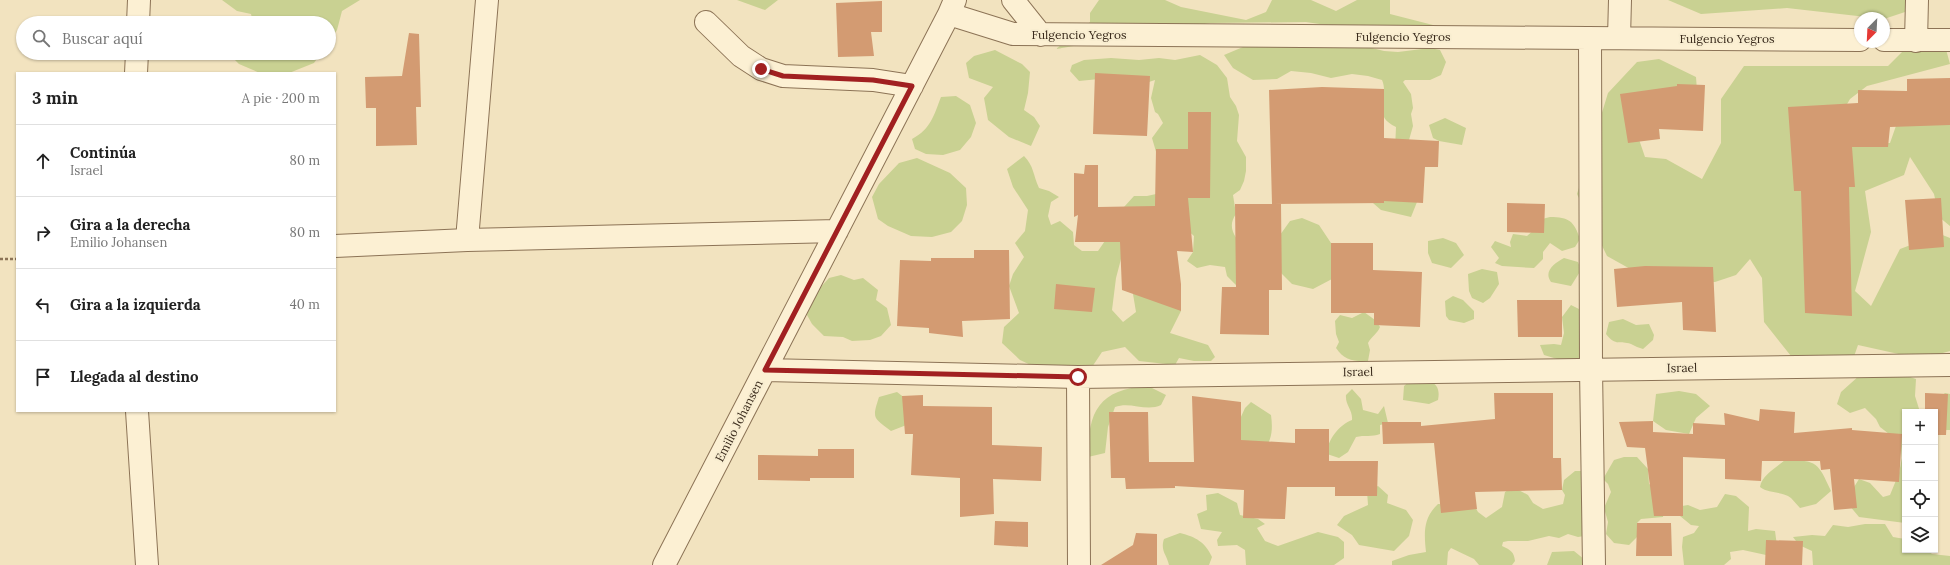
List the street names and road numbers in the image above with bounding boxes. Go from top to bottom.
street label: Fulgencio Yegros [1031,27,1127,42]
street label: Fulgencio Yegros [1355,29,1451,44]
street label: Fulgencio Yegros [1679,31,1775,46]
street label: Israel [1667,360,1697,375]
street label: Israel [1343,364,1373,379]
street label: Emilio Johansen [711,377,766,464]

